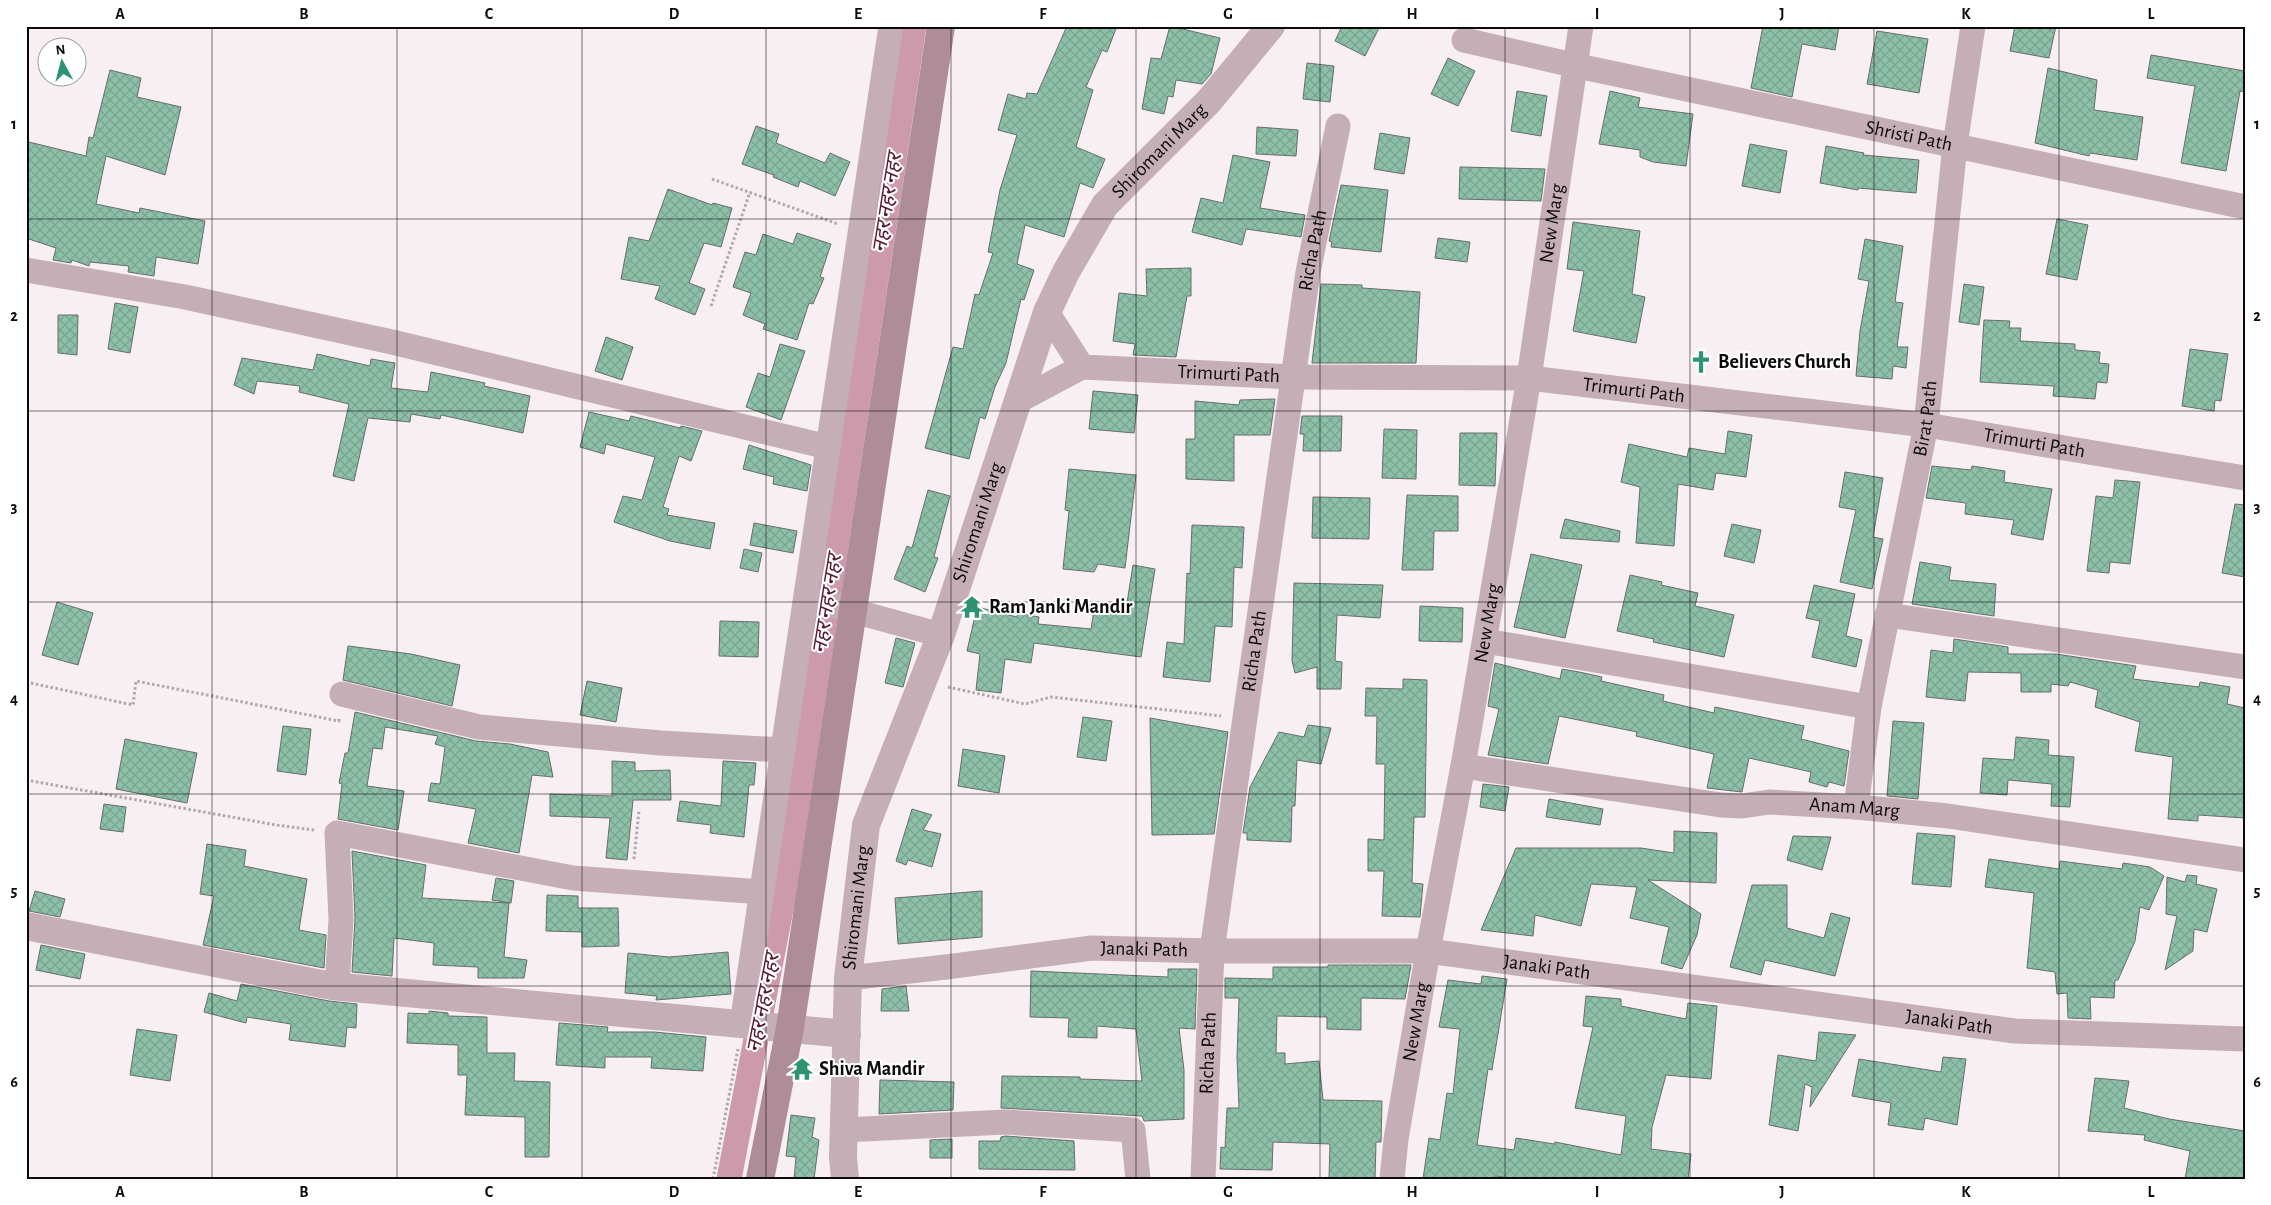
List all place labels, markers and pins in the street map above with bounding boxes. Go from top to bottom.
church icon: Believers Church [1688,349,1714,375]
place label: Believers Church [1718,352,1851,372]
temple icon: Ram Janki Mandir [959,594,985,620]
place label: Ram Janki Mandir [989,597,1132,617]
temple icon: Shiva Mandir [789,1056,815,1082]
place label: Shiva Mandir [819,1059,925,1079]

